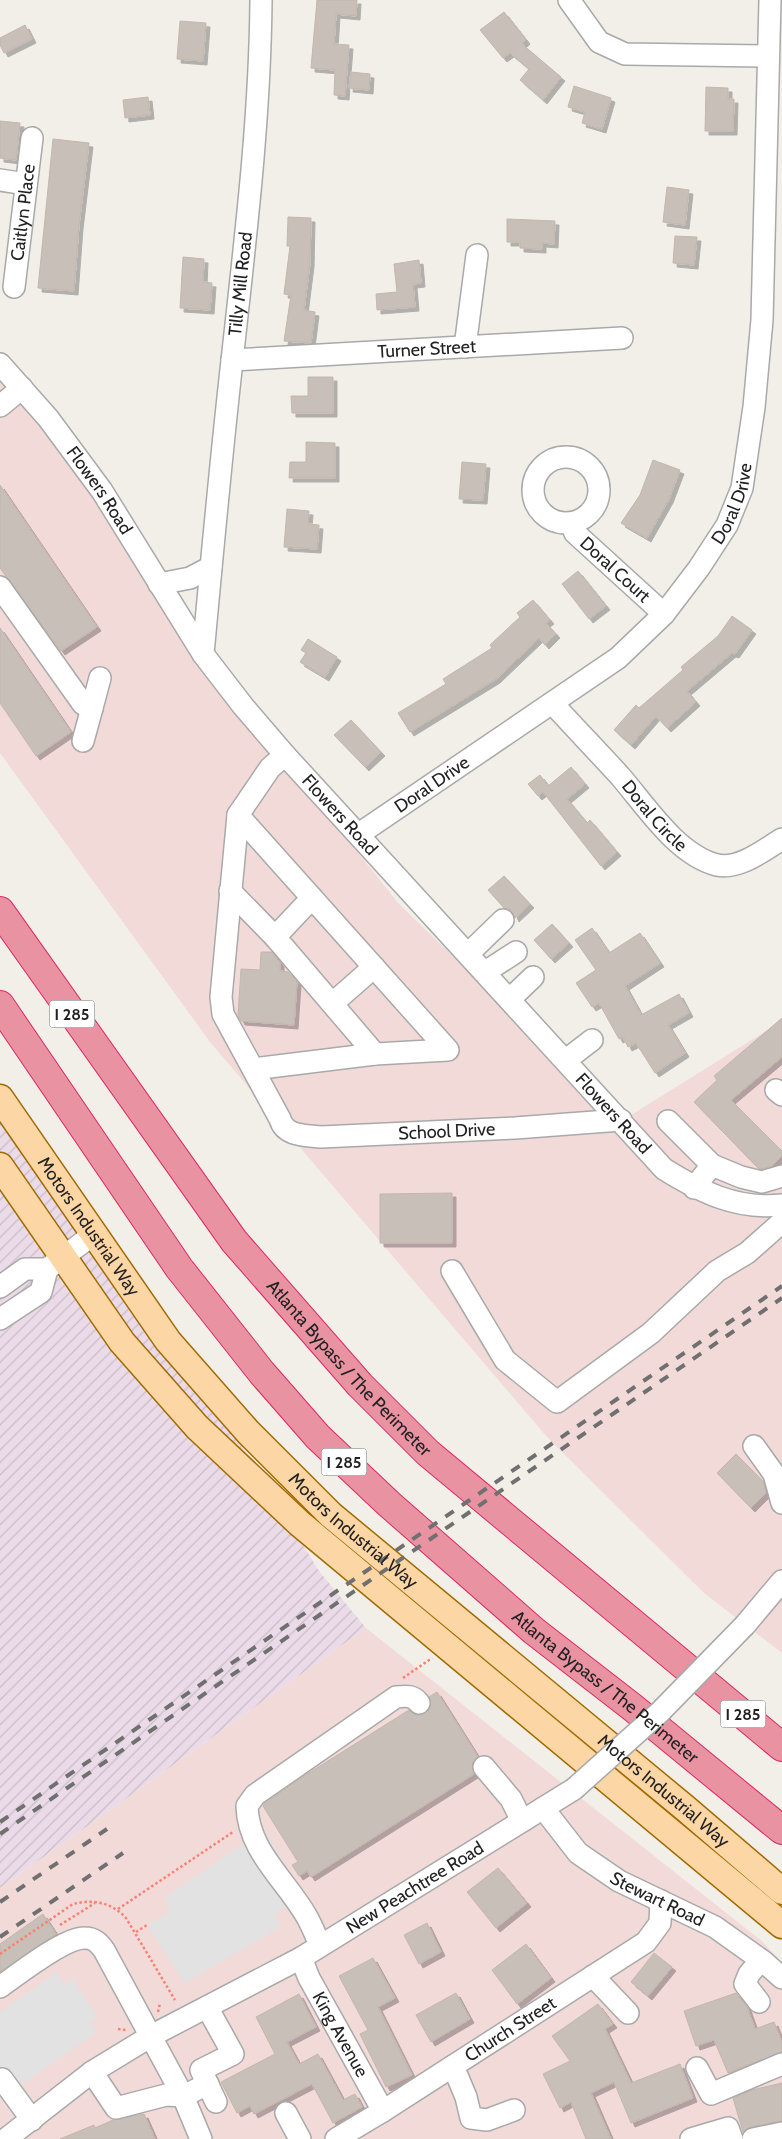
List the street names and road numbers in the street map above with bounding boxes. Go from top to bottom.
street label: Caitlyn Place [6,163,40,262]
street label: Tilly Mill Road [224,231,257,337]
street label: Turner Street [377,335,476,363]
street label: Flowers Road [62,442,137,538]
street label: Doral Drive [706,462,757,548]
street label: Doral Court [575,532,655,607]
street label: Doral Drive [390,751,473,818]
street label: Flowers Road [297,770,382,860]
street label: Doral Circle [617,776,691,856]
road number: I 285 [50,1001,94,1028]
street label: Flowers Road [571,1069,656,1159]
street label: School Drive [398,1118,496,1144]
street label: Motors Industrial Way [33,1152,145,1300]
street label: Atlanta Bypass / The Perimeter [262,1275,436,1461]
road number: I 285 [322,1448,366,1475]
street label: Motors Industrial Way [284,1468,422,1593]
street label: Atlanta Bypass / The Perimeter [507,1606,703,1768]
road number: I 285 [720,1700,766,1728]
street label: Motors Industrial Way [593,1729,734,1852]
street label: New Peachtree Road [342,1837,488,1938]
street label: Stewart Road [606,1867,708,1931]
street label: King Avenue [308,1988,373,2081]
street label: Church Street [461,1992,560,2067]

